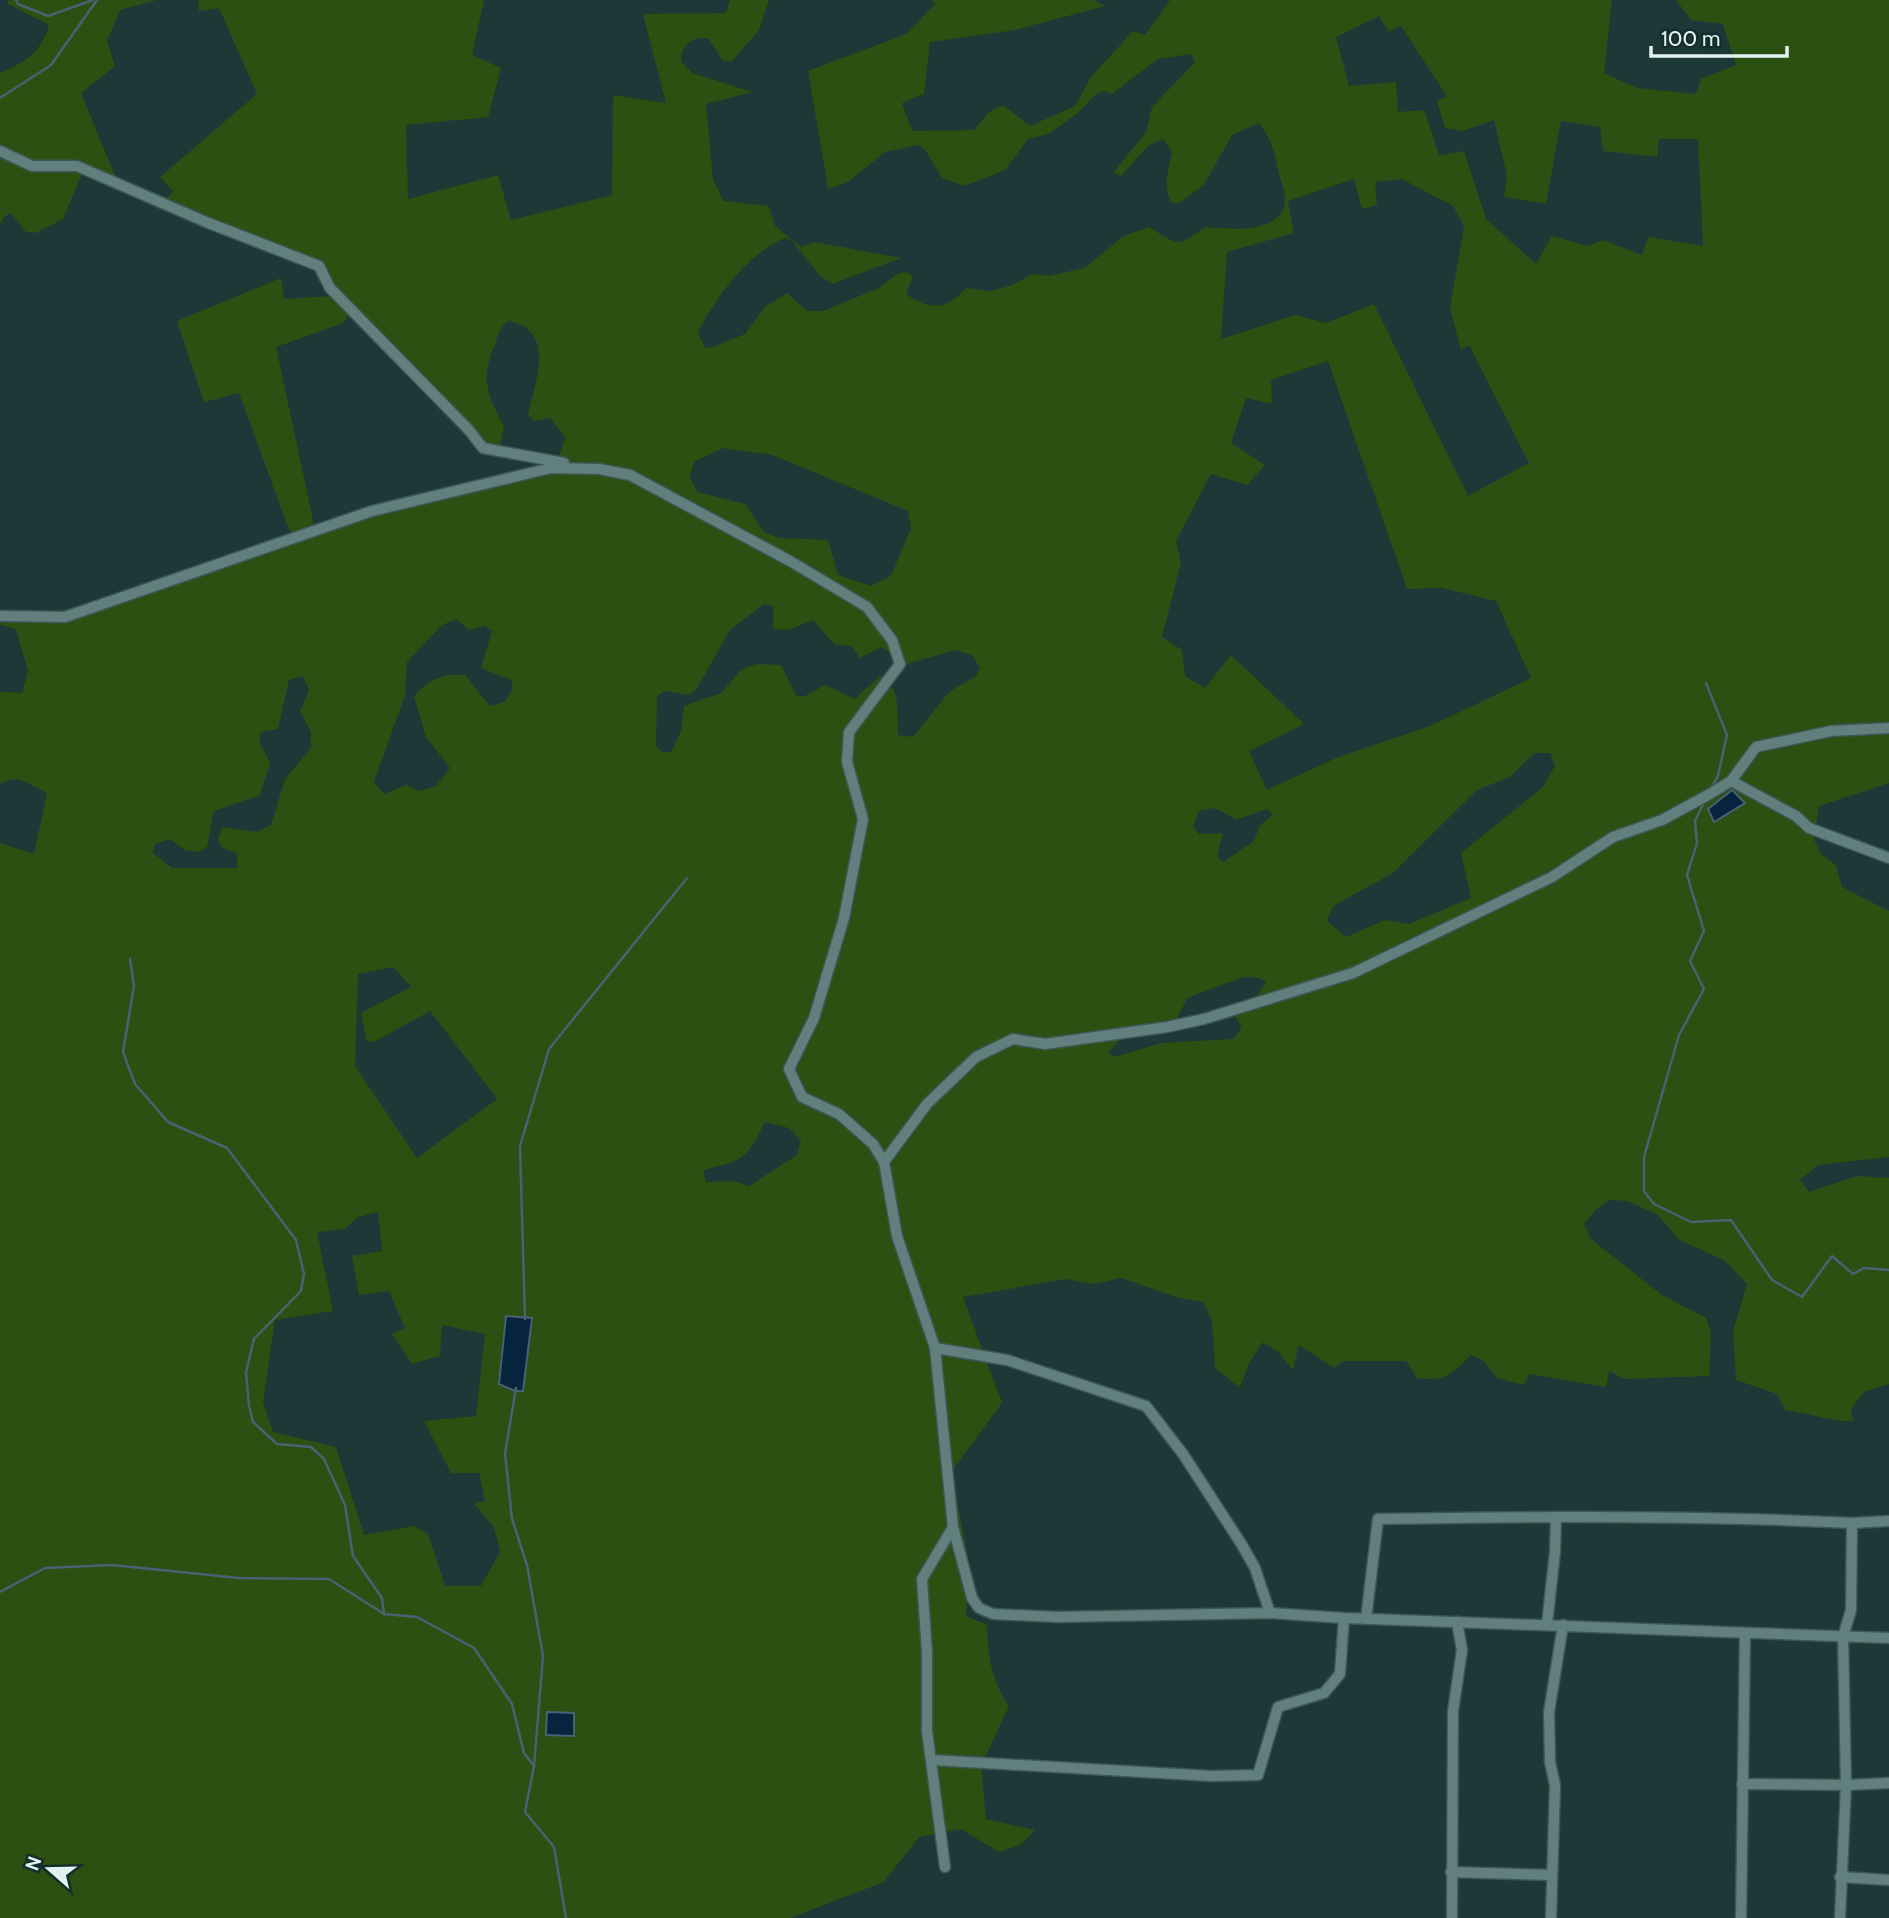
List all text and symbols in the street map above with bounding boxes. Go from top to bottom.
scale bar [1651,14,1787,58]
text: 100 m [1661,26,1720,51]
north arrow [14,1834,84,1904]
text: N [20,1853,47,1874]

